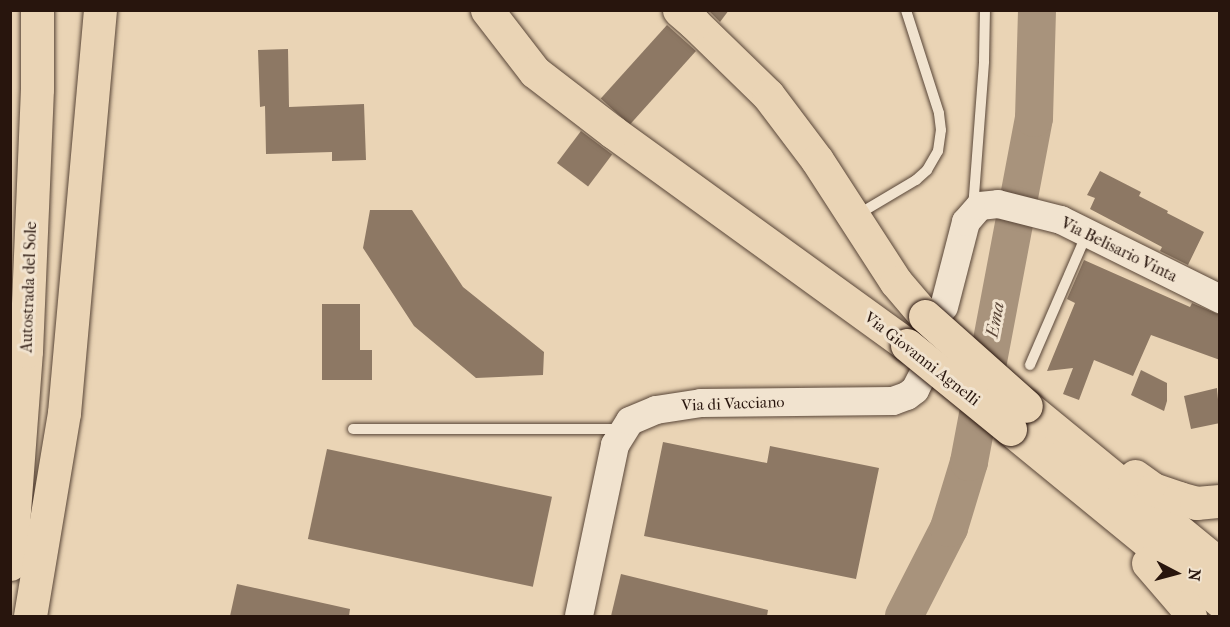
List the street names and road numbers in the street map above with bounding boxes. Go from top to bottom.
street label: Via Belisario Vinta [1058,214,1180,286]
street label: Autostrada del Sole [17,221,41,353]
street label: Via Giovanni Agnelli [860,308,984,410]
street label: Via di Vacciano [681,393,785,415]

